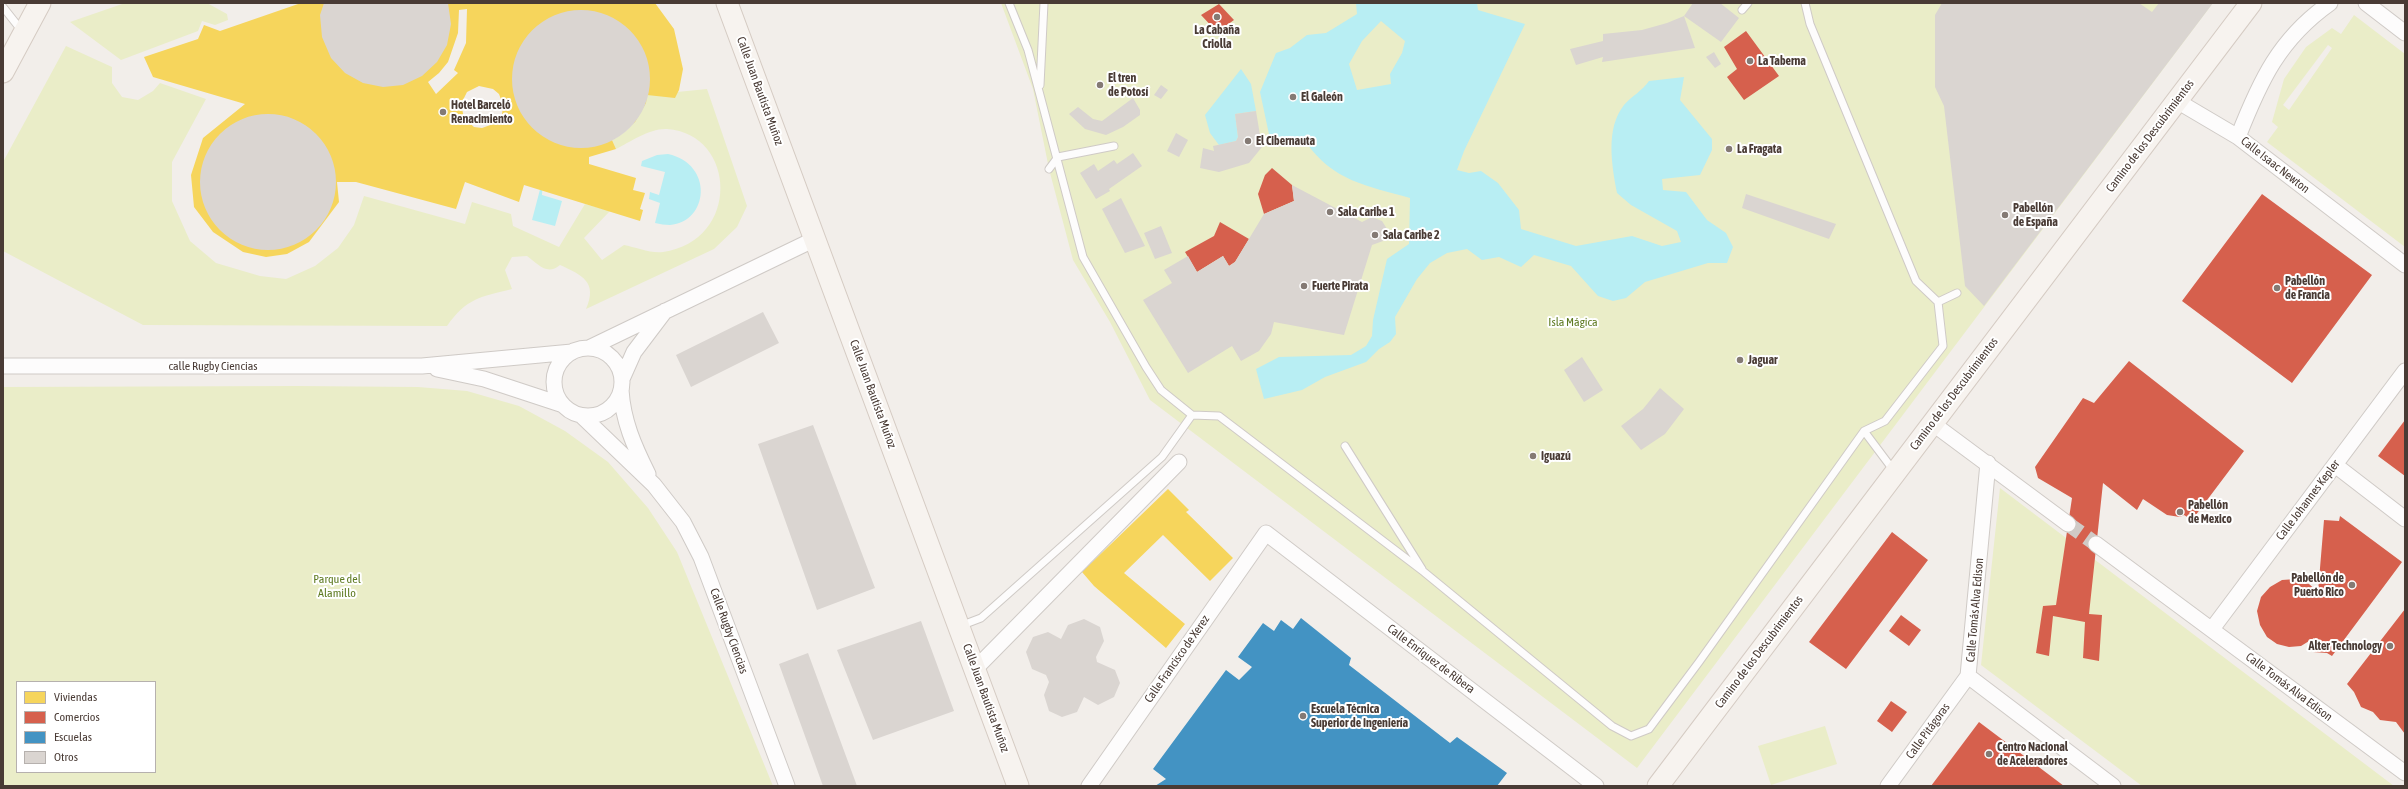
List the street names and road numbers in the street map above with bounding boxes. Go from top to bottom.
street label: Calle Juan Bautista Muñoz [734,35,786,147]
street label: Camino de los Descubrimientos [2103,77,2197,195]
street label: Calle Isaac Newton [2238,134,2312,196]
street label: Camino de los Descubrimientos [1907,335,2001,453]
street label: Calle Juan Bautista Muñoz [847,338,899,450]
street label: calle Rugby Ciencias [169,359,257,373]
street label: Calle Johannes Kepler [2273,457,2343,543]
street label: Calle Tomás Alva Edison [1963,557,1987,663]
street label: Calle Rugby Ciencias [707,586,751,676]
street label: Camino de los Descubrimientos [1712,593,1806,711]
street label: Calle Francisco de Xerez [1141,612,1213,706]
street label: Calle Enríquez de Ribera [1384,621,1478,697]
street label: Calle Juan Bautista Muñoz [960,642,1012,754]
street label: Calle Tomás Alva Edison [2243,650,2335,724]
street label: Calle Pitágoras [1903,700,1953,762]

